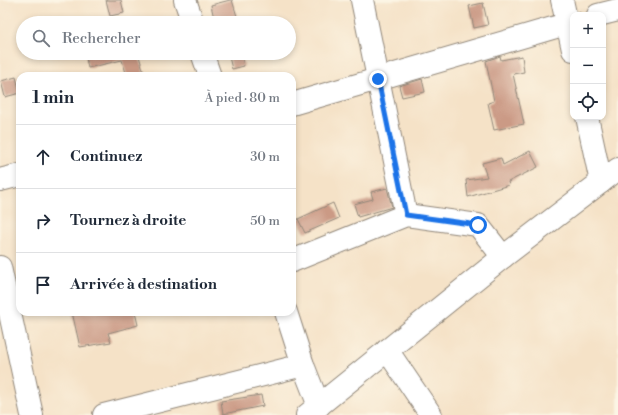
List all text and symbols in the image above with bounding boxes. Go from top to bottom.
map controls [570,12,606,120]
button: + [570,12,606,48]
search box [16,16,296,60]
icon: search [30,27,52,49]
text: Rechercher [62,29,141,48]
button: − [570,48,606,84]
route end [369,70,387,88]
button: locate [570,84,606,120]
text: 1 min [32,87,74,109]
text: À pied · 80 m [204,90,280,106]
icon: ahead [32,146,54,168]
text: Continuez [70,147,142,166]
text: 30 m [250,149,280,165]
icon: right [32,210,54,232]
text: Tournez à droite [70,211,186,230]
text: 50 m [250,213,280,229]
route start [469,216,487,234]
icon: arrive [32,274,54,296]
text: Arrivée à destination [70,275,217,294]

